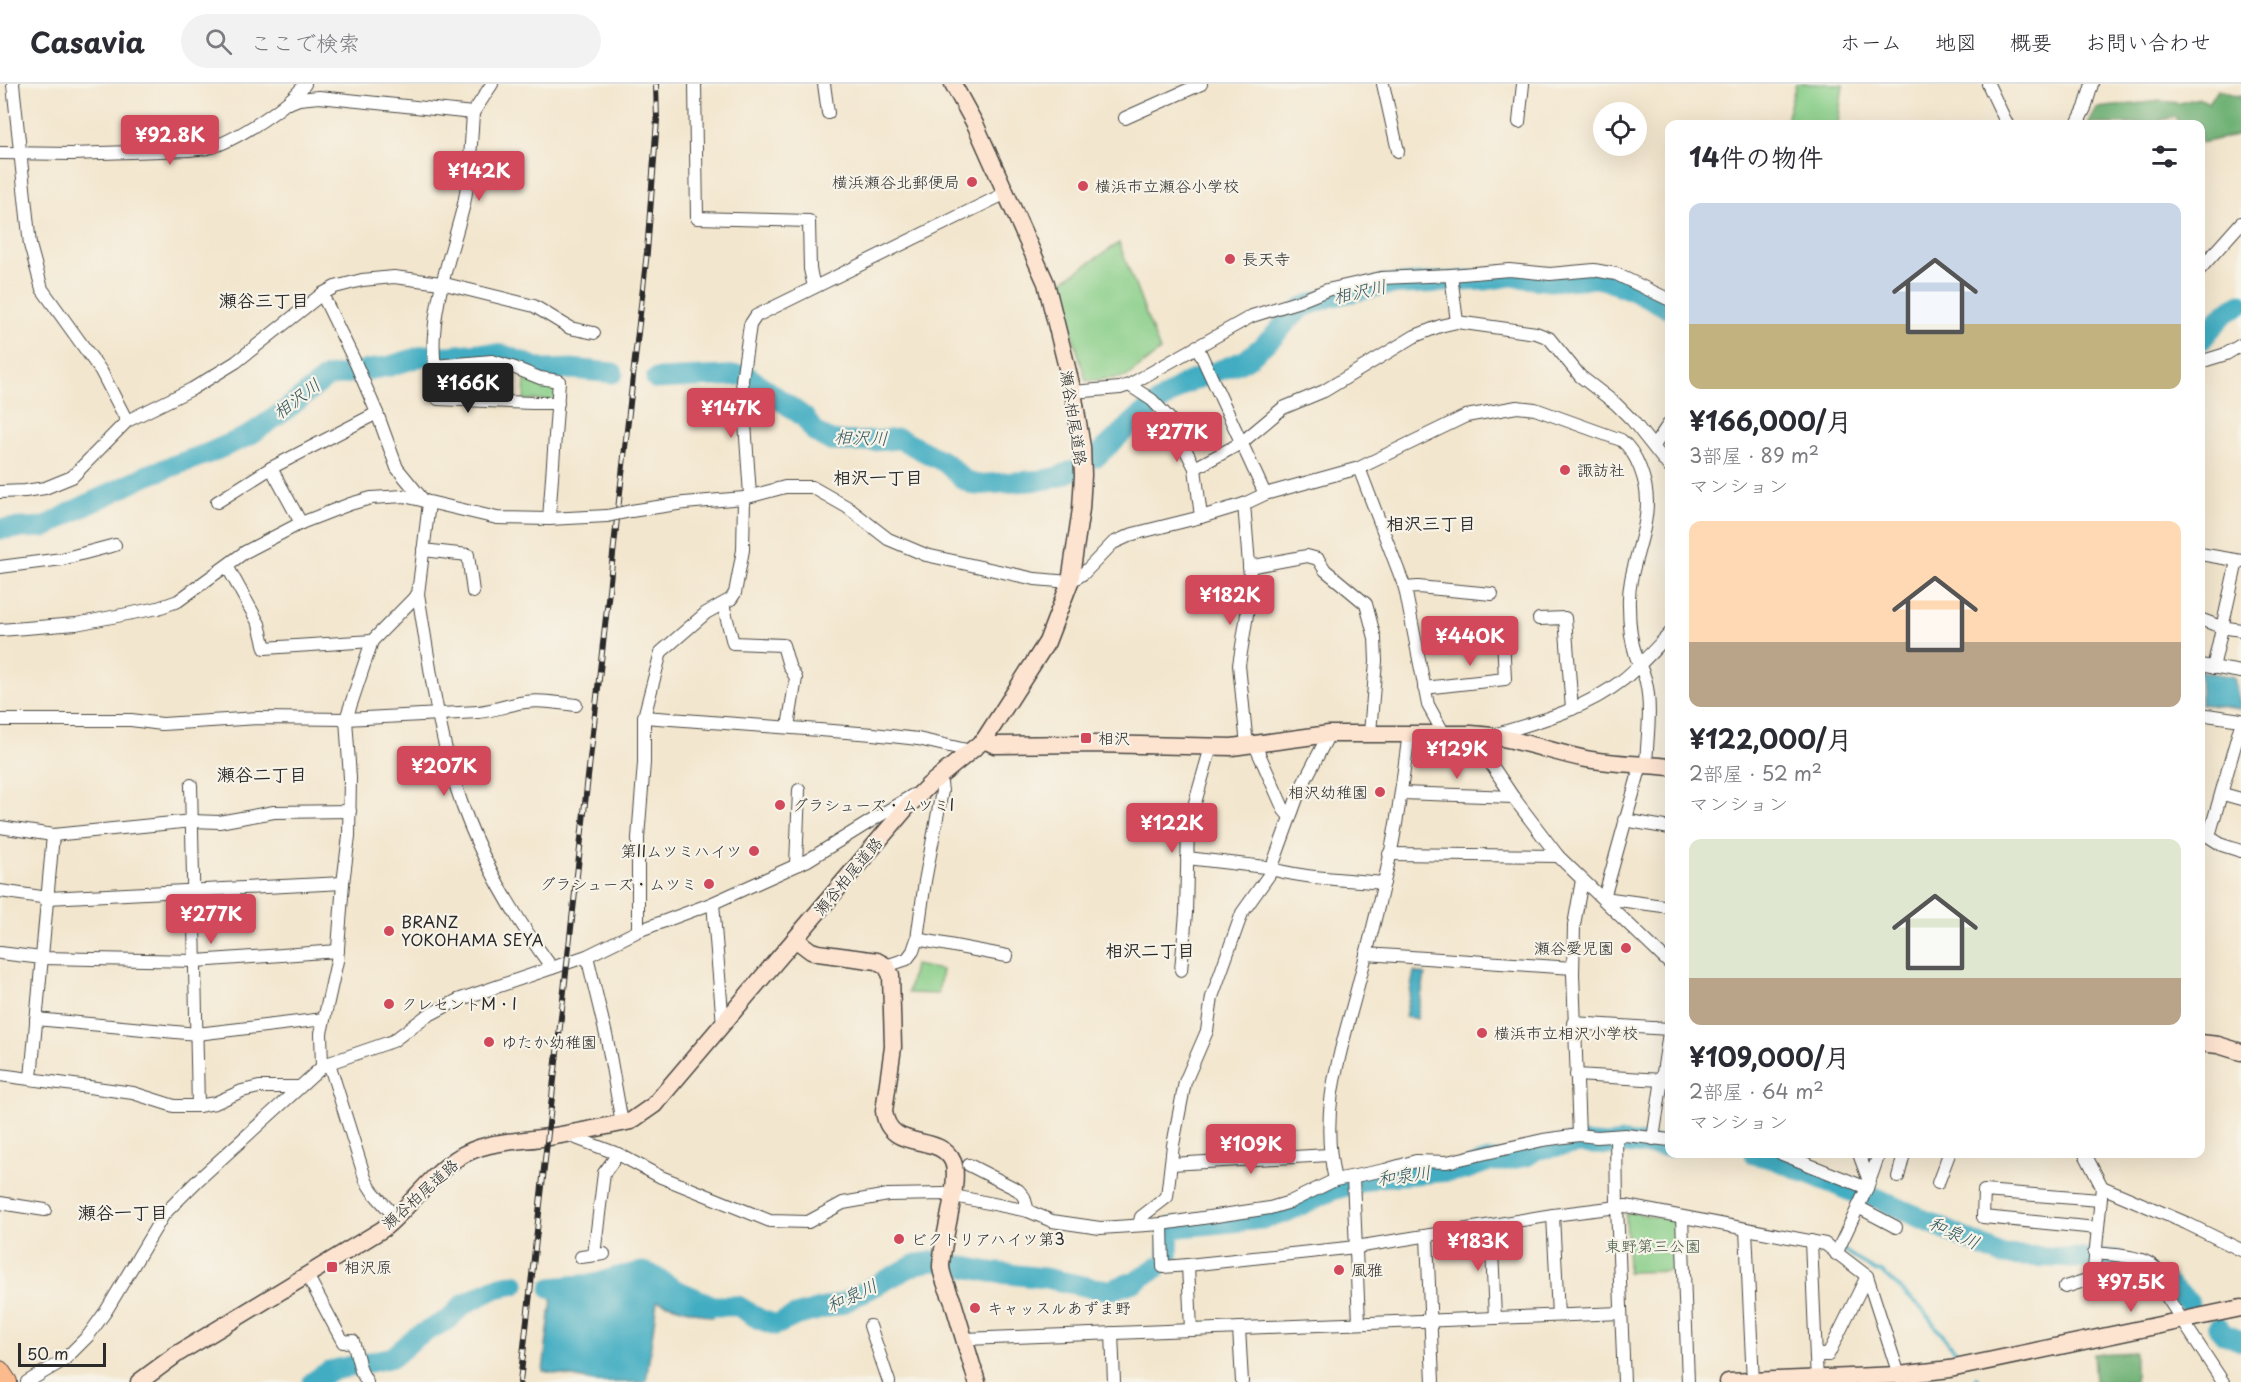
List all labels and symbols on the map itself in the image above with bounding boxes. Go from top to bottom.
pin: ¥92.8K [121,115,219,166]
pin: ¥142K [437,151,521,202]
place label: 横浜瀬谷北郵便局 [832,169,960,193]
place label: 横浜市立瀬谷小学校 [1095,173,1239,197]
marker: 横浜瀬谷北郵便局 [965,175,979,189]
marker: 横浜市立瀬谷小学校 [1076,179,1090,193]
place label: 長天寺 [1242,246,1290,270]
marker: 長天寺 [1223,252,1237,266]
water label: 相沢川 [1330,272,1389,309]
district label: 瀬谷三丁目 [219,286,309,313]
pin: ¥166K [426,363,510,414]
street label: 瀬谷柏尾道路 [1056,369,1094,467]
water label: 相沢川 [266,371,326,425]
pin: ¥147K [689,388,773,439]
pin: ¥277K [1135,412,1219,463]
water label: 相沢川 [834,422,889,451]
place label: 諏訪社 [1577,457,1625,481]
district label: 相沢一丁目 [833,463,923,490]
marker: 諏訪社 [1558,463,1572,477]
district label: 相沢三丁目 [1386,509,1476,536]
pin: ¥182K [1188,575,1272,626]
pin: ¥440K [1428,616,1512,667]
place label: 相沢 [1098,725,1130,749]
pin: ¥129K [1415,729,1499,780]
marker: 相沢 [1079,731,1093,745]
pin: ¥207K [402,746,486,797]
district label: 瀬谷二丁目 [217,760,307,787]
place label: 相沢幼稚園 [1288,779,1368,803]
marker: 相沢幼稚園 [1373,785,1387,799]
place label: グラシューズ・ムツミI [792,792,954,816]
marker: グラシューズ・ムツミI [773,798,787,812]
pin: ¥122K [1130,803,1214,854]
street label: 瀬谷柏尾道路 [807,831,887,920]
place label: 第IIムツミハイツ [620,838,742,862]
marker: 第IIムツミハイツ [747,844,761,858]
place label: グラシューズ・ムツミ [540,871,697,895]
marker: グラシューズ・ムツミ [702,877,716,891]
pin: ¥277K [169,894,253,945]
place label: BRANZ YOKOHAMA SEYA [401,909,544,951]
marker: BRANZ YOKOHAMA SEYA [382,924,396,938]
place label: 瀬谷愛児園 [1534,935,1614,959]
district label: 相沢二丁目 [1105,936,1195,963]
marker: 瀬谷愛児園 [1619,941,1633,955]
place label: クレセントM・I [401,991,517,1015]
marker: クレセントM・I [382,997,396,1011]
place label: 横浜市立相沢小学校 [1494,1020,1638,1044]
marker: 横浜市立相沢小学校 [1475,1026,1489,1040]
place label: ゆたか幼稚園 [501,1029,597,1053]
marker: ゆたか幼稚園 [482,1035,496,1049]
pin: ¥109K [1209,1124,1293,1175]
street label: 瀬谷柏尾道路 [376,1152,463,1234]
water label: 和泉川 [1375,1158,1432,1191]
district label: 瀬谷一丁目 [78,1198,168,1225]
water label: 和泉川 [1924,1208,1985,1255]
pin: ¥183K [1436,1221,1520,1272]
place label: ビクトリアハイツ第3 [911,1226,1065,1250]
marker: ビクトリアハイツ第3 [892,1232,906,1246]
park label: 東野第三公園 [1605,1233,1701,1257]
place label: 相沢原 [344,1254,392,1278]
place label: 風雅 [1351,1257,1383,1281]
marker: 相沢原 [325,1260,339,1274]
pin: ¥97.5K [2082,1262,2180,1313]
marker: 風雅 [1332,1263,1346,1277]
water label: 和泉川 [821,1271,882,1318]
place label: キャッスルあずま野 [987,1295,1131,1319]
marker: キャッスルあずま野 [968,1301,982,1315]
scale bar [18,1340,106,1368]

